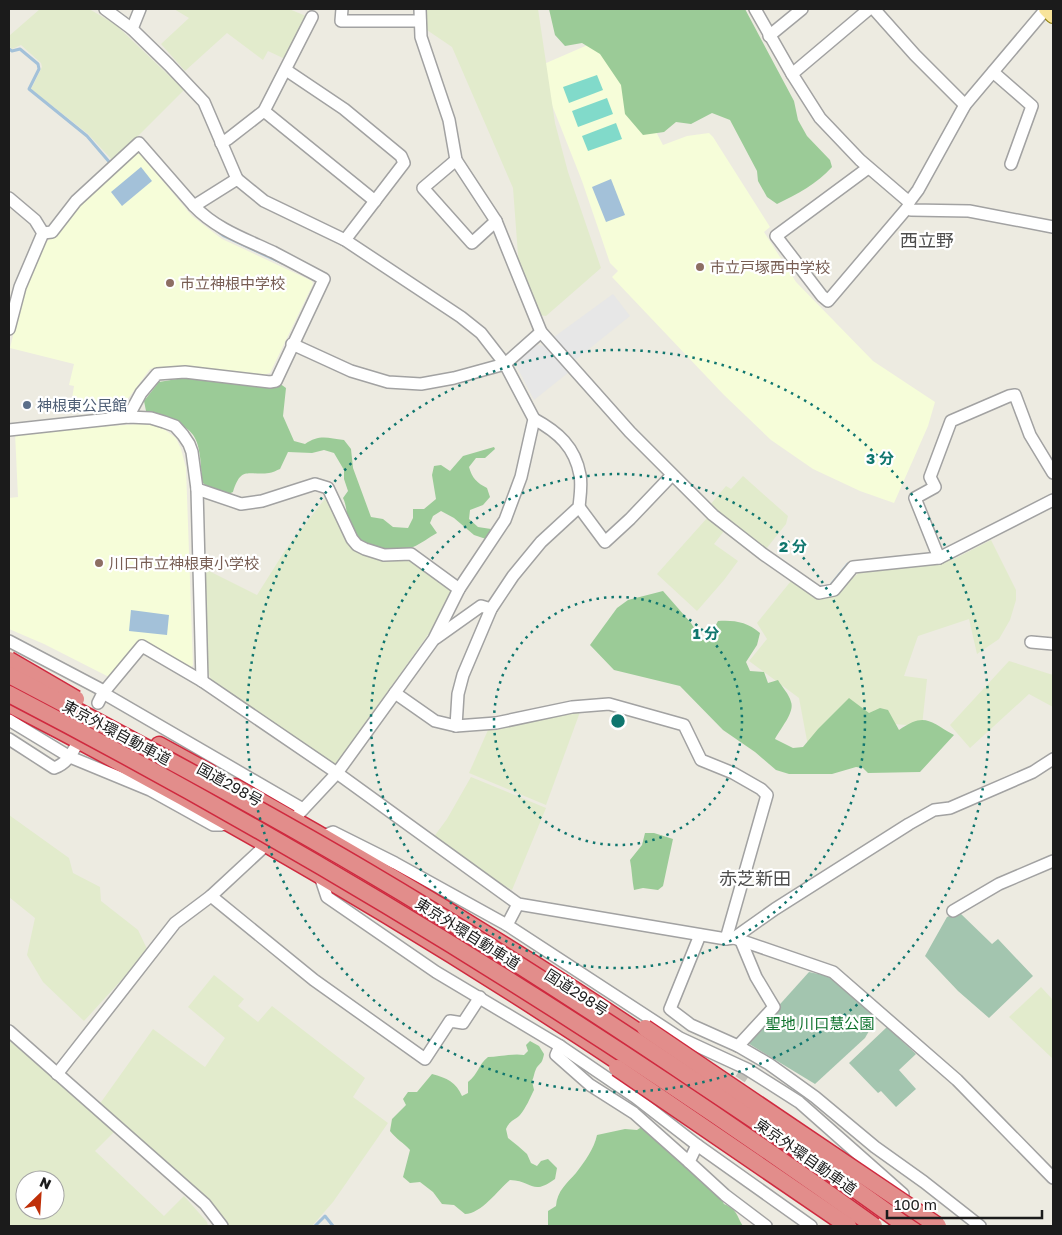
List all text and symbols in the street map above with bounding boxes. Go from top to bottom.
district label: 西立野 [900,229,954,251]
place label: 市立戸塚西中学校 [710,258,830,276]
marker: 市立戸塚西中学校 [694,261,706,273]
place label: 市立神根中学校 [180,274,285,292]
marker: 市立神根中学校 [164,277,176,289]
place label: 神根東公民館 [37,396,127,414]
marker: 神根東公民館 [21,399,33,411]
text: 3 分 [866,449,894,467]
text: 2 分 [779,537,807,555]
place label: 川口市立神根東小学校 [109,554,259,572]
marker: 川口市立神根東小学校 [93,557,105,569]
text: 1 分 [693,624,719,642]
street label: 東京外環自動車道 [60,696,174,768]
centre of rings [609,712,627,730]
street label: 国道298号 [194,759,266,809]
district label: 赤芝新田 [719,867,791,889]
street label: 東京外環自動車道 [412,894,524,972]
street label: 国道298号 [542,965,612,1019]
park label: 聖地 川口慧公園 [766,1014,874,1032]
street label: 東京外環自動車道 [752,1114,860,1198]
north arrow [15,1170,65,1220]
text: N [37,1173,54,1193]
scale bar [887,1188,1042,1220]
text: 100 m [894,1195,937,1213]

